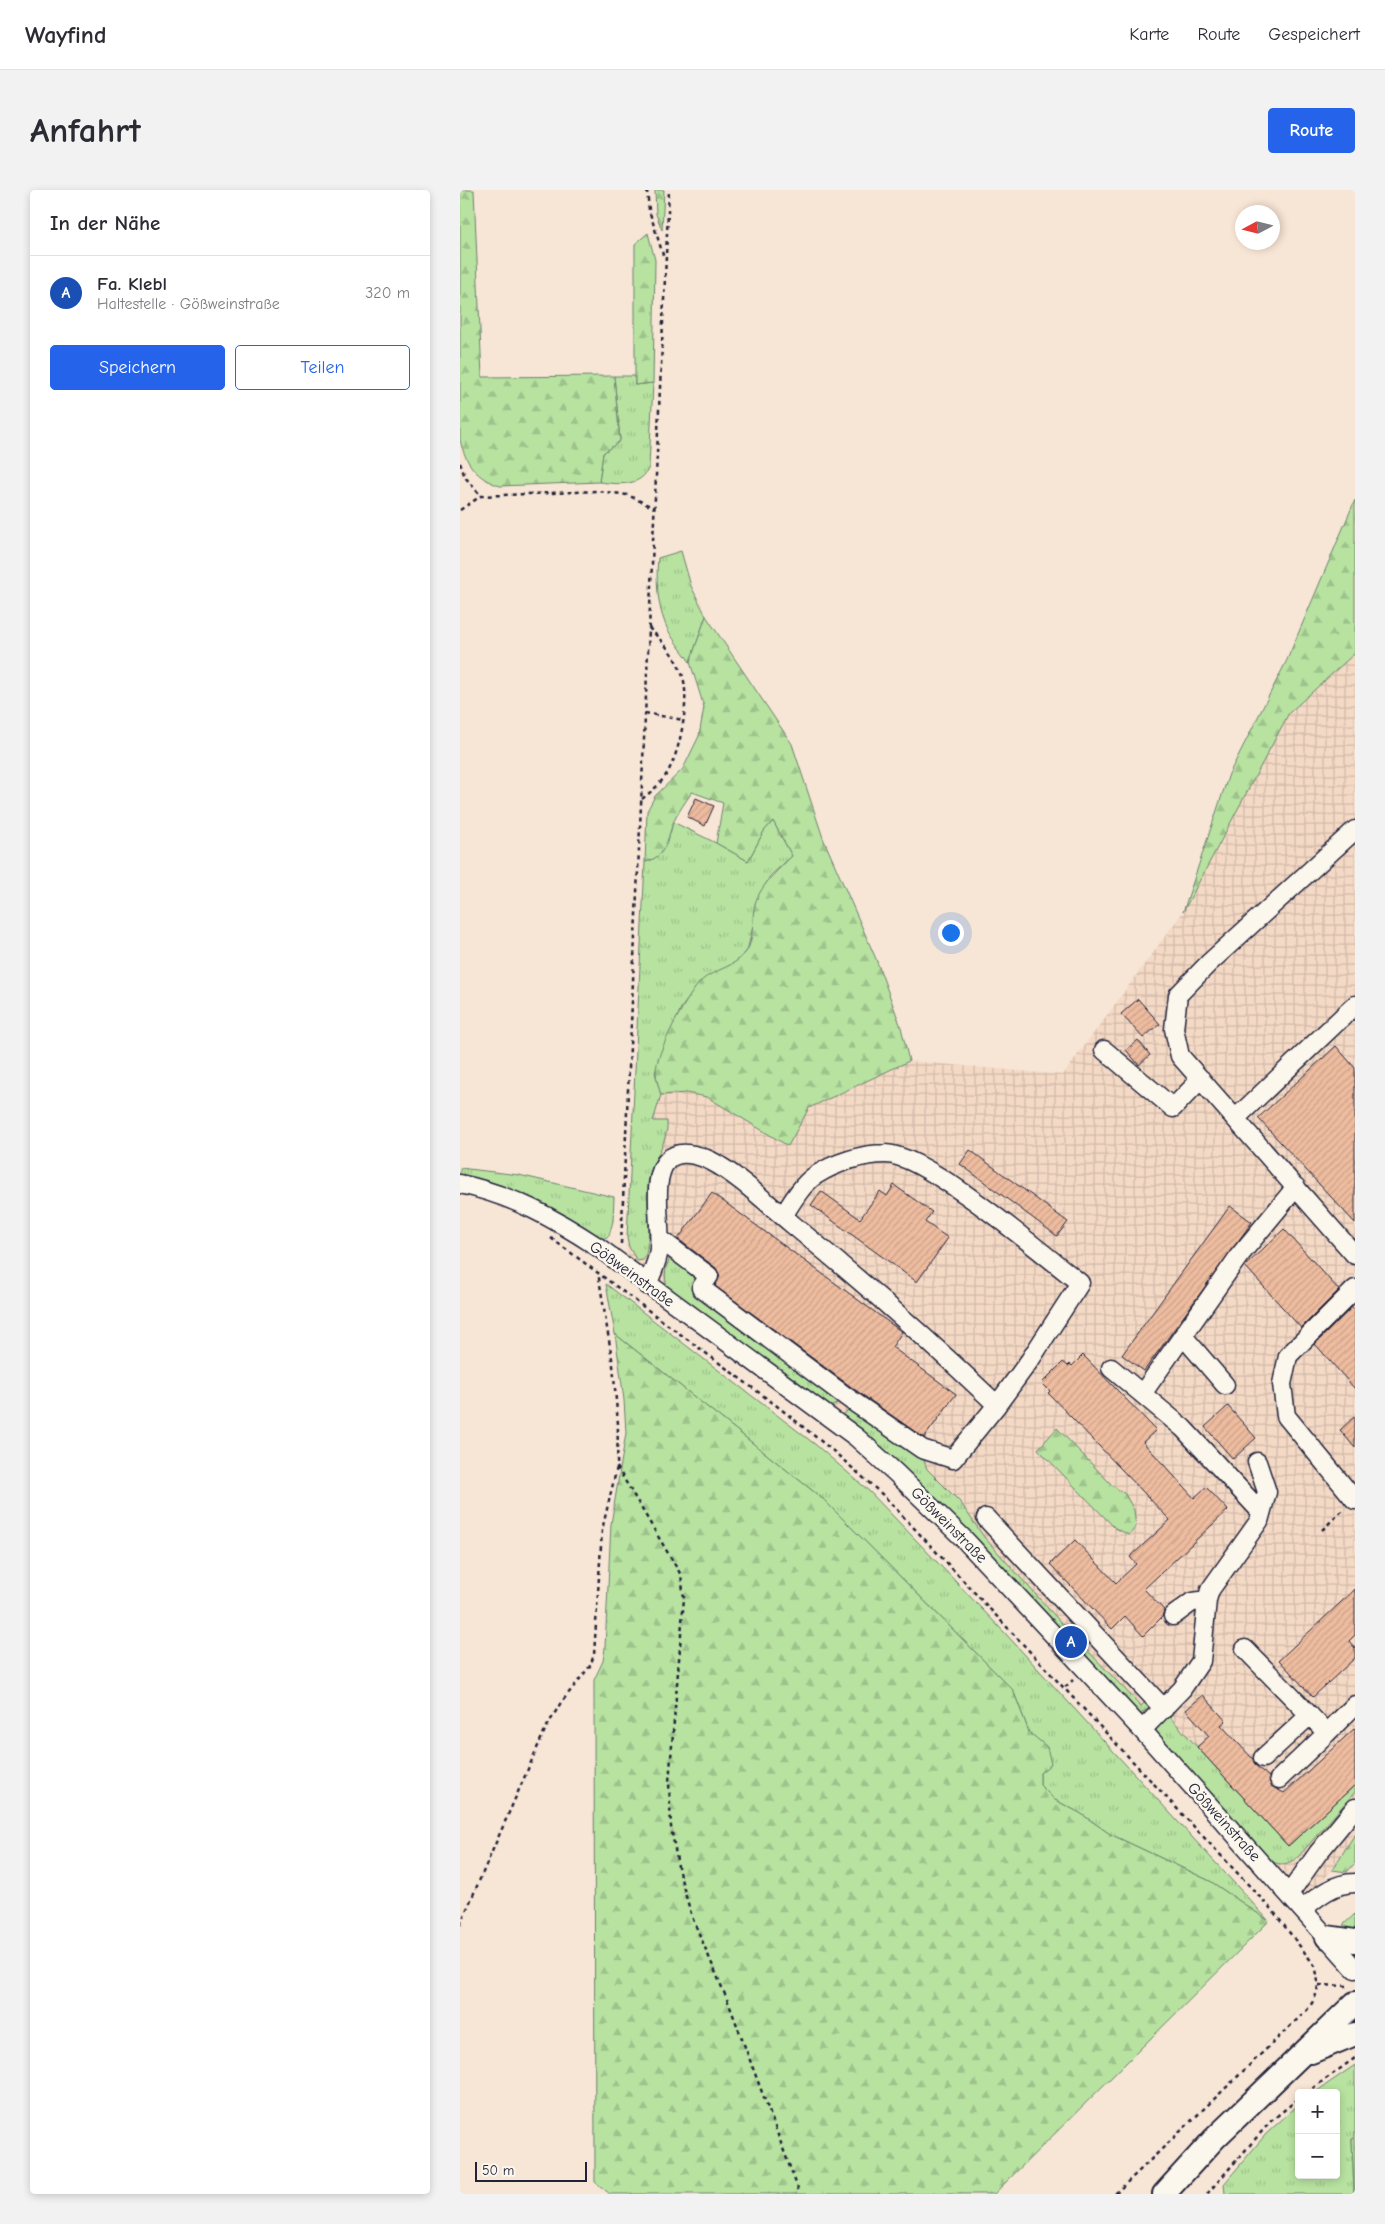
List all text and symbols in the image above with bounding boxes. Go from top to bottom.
text: Wayfind [25,21,106,49]
text: Karte [1129,24,1169,45]
text: Route [1197,24,1240,45]
text: Gespeichert [1268,24,1360,45]
button: Route [1268,108,1355,153]
text: Anfahrt [30,110,141,151]
north arrow [1235,205,1280,250]
text: In der Nähe [50,211,160,235]
text: Fa. Klebl [97,273,167,295]
text: A [62,284,70,302]
text: 320 m [365,284,410,302]
text: Haltestelle · Gößweinstraße [97,295,280,313]
button: Speichern [50,345,225,390]
button: Teilen [235,345,410,390]
your location [938,920,964,946]
street label: Gößweinstraße [586,1237,678,1311]
street label: Gößweinstraße [907,1483,991,1567]
pin: A [1055,1623,1087,1661]
street label: Gößweinstraße [1184,1779,1264,1865]
map controls [1295,2089,1340,2179]
button: + [1295,2089,1340,2134]
button: − [1295,2134,1340,2179]
scale bar [475,2159,588,2182]
text: 50 m [482,2162,514,2179]

